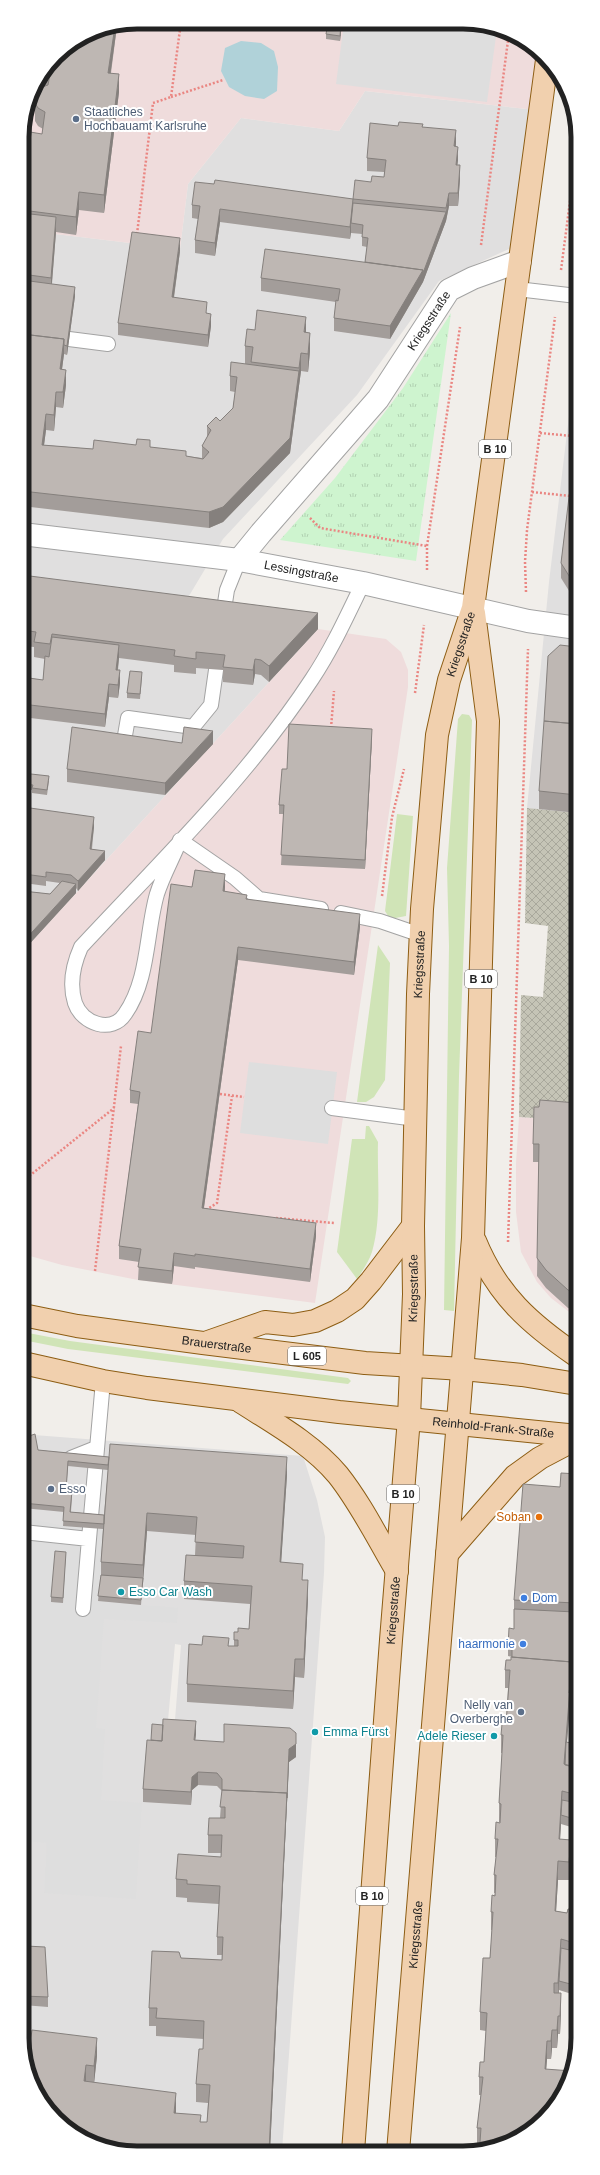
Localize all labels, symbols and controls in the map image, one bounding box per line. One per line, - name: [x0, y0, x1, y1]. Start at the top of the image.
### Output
- place label: Staatliches Hochbauamt Karlsruhe: [84, 105, 207, 133]
- marker: Staatliches Hochbauamt Karlsruhe: [71, 114, 81, 124]
- street label: Kriegsstraße: [404, 288, 454, 353]
- road number: B 10: [479, 440, 511, 458]
- street label: Lessingstraße: [263, 558, 340, 585]
- street label: Kriegsstraße: [443, 609, 478, 679]
- street label: Kriegsstraße: [411, 930, 428, 999]
- road number: B 10: [465, 970, 497, 988]
- street label: Kriegsstraße: [406, 1254, 421, 1323]
- street label: Brauerstraße: [181, 1333, 253, 1356]
- road number: L 605: [288, 1347, 326, 1365]
- street label: Reinhold-Frank-Straße: [432, 1414, 555, 1441]
- place label: Esso: [59, 1482, 86, 1496]
- marker: Esso: [46, 1484, 56, 1494]
- road number: B 10: [387, 1485, 419, 1503]
- place label: Soban: [496, 1510, 531, 1524]
- marker: Soban: [534, 1512, 544, 1522]
- street label: Kriegsstraße: [384, 1576, 403, 1645]
- place label: Esso Car Wash: [129, 1585, 212, 1599]
- marker: Esso Car Wash: [116, 1587, 126, 1597]
- place label: Dom: [532, 1591, 557, 1605]
- marker: Dom: [519, 1593, 529, 1603]
- place label: haarmonie: [458, 1637, 515, 1651]
- marker: haarmonie: [518, 1639, 528, 1649]
- place label: Nelly van Overberghe: [450, 1698, 513, 1726]
- marker: Nelly van Overberghe: [516, 1707, 526, 1717]
- place label: Emma Fürst: [323, 1725, 389, 1739]
- marker: Emma Fürst: [310, 1727, 320, 1737]
- place label: Adele Rieser: [417, 1729, 486, 1743]
- marker: Adele Rieser: [489, 1731, 499, 1741]
- road number: B 10: [356, 1887, 388, 1905]
- street label: Kriegsstraße: [406, 1900, 426, 1969]

